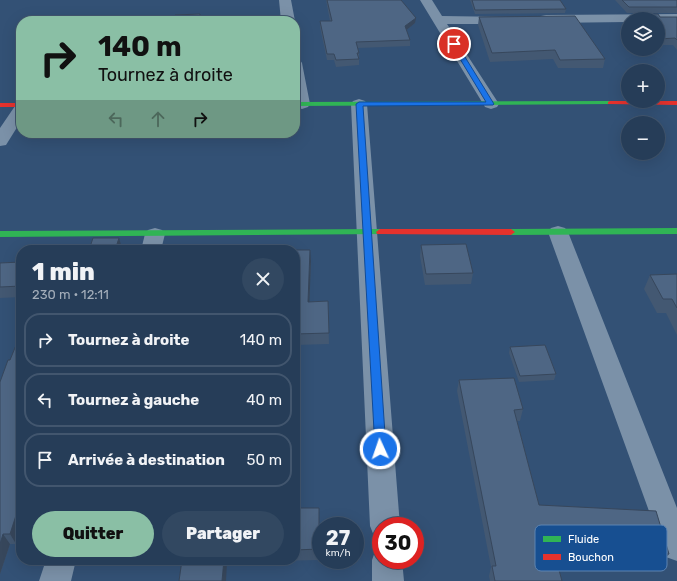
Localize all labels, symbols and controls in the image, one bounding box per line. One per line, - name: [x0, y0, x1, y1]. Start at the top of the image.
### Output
- map controls: [621, 12, 665, 160]
- button: layers: [621, 12, 665, 56]
- pin: [437, 27, 471, 61]
- text: 140 m: [98, 30, 182, 63]
- icon: right: [32, 32, 84, 84]
- icon: arrive: [443, 33, 465, 55]
- text: Tournez à droite: [98, 64, 233, 86]
- button: +: [621, 64, 665, 108]
- icon: left: [105, 108, 127, 130]
- icon: ahead: [147, 108, 169, 130]
- icon: right: [189, 108, 211, 130]
- button: −: [621, 116, 665, 160]
- text: 1 min: [32, 258, 95, 286]
- button: close: [242, 258, 284, 300]
- text: 230 m · 12:11: [32, 287, 109, 302]
- icon: right: [34, 329, 56, 351]
- text: Tournez à droite: [68, 331, 189, 349]
- text: 140 m: [240, 331, 282, 349]
- icon: left: [34, 389, 56, 411]
- text: Tournez à gauche: [68, 391, 199, 409]
- text: 40 m: [246, 391, 282, 409]
- position arrow: [359, 428, 401, 470]
- icon: arrive: [34, 449, 56, 471]
- text: Arrivée à destination: [68, 451, 225, 469]
- text: 50 m: [247, 451, 282, 469]
- button: Quitter: [32, 511, 154, 557]
- button: Partager: [162, 511, 284, 557]
- speed limit sign: 30: [372, 517, 424, 569]
- legend: [535, 525, 667, 571]
- text: 27: [326, 526, 350, 550]
- text: Fluide: [568, 533, 599, 546]
- text: km/h: [326, 547, 350, 559]
- text: Bouchon: [568, 551, 614, 564]

